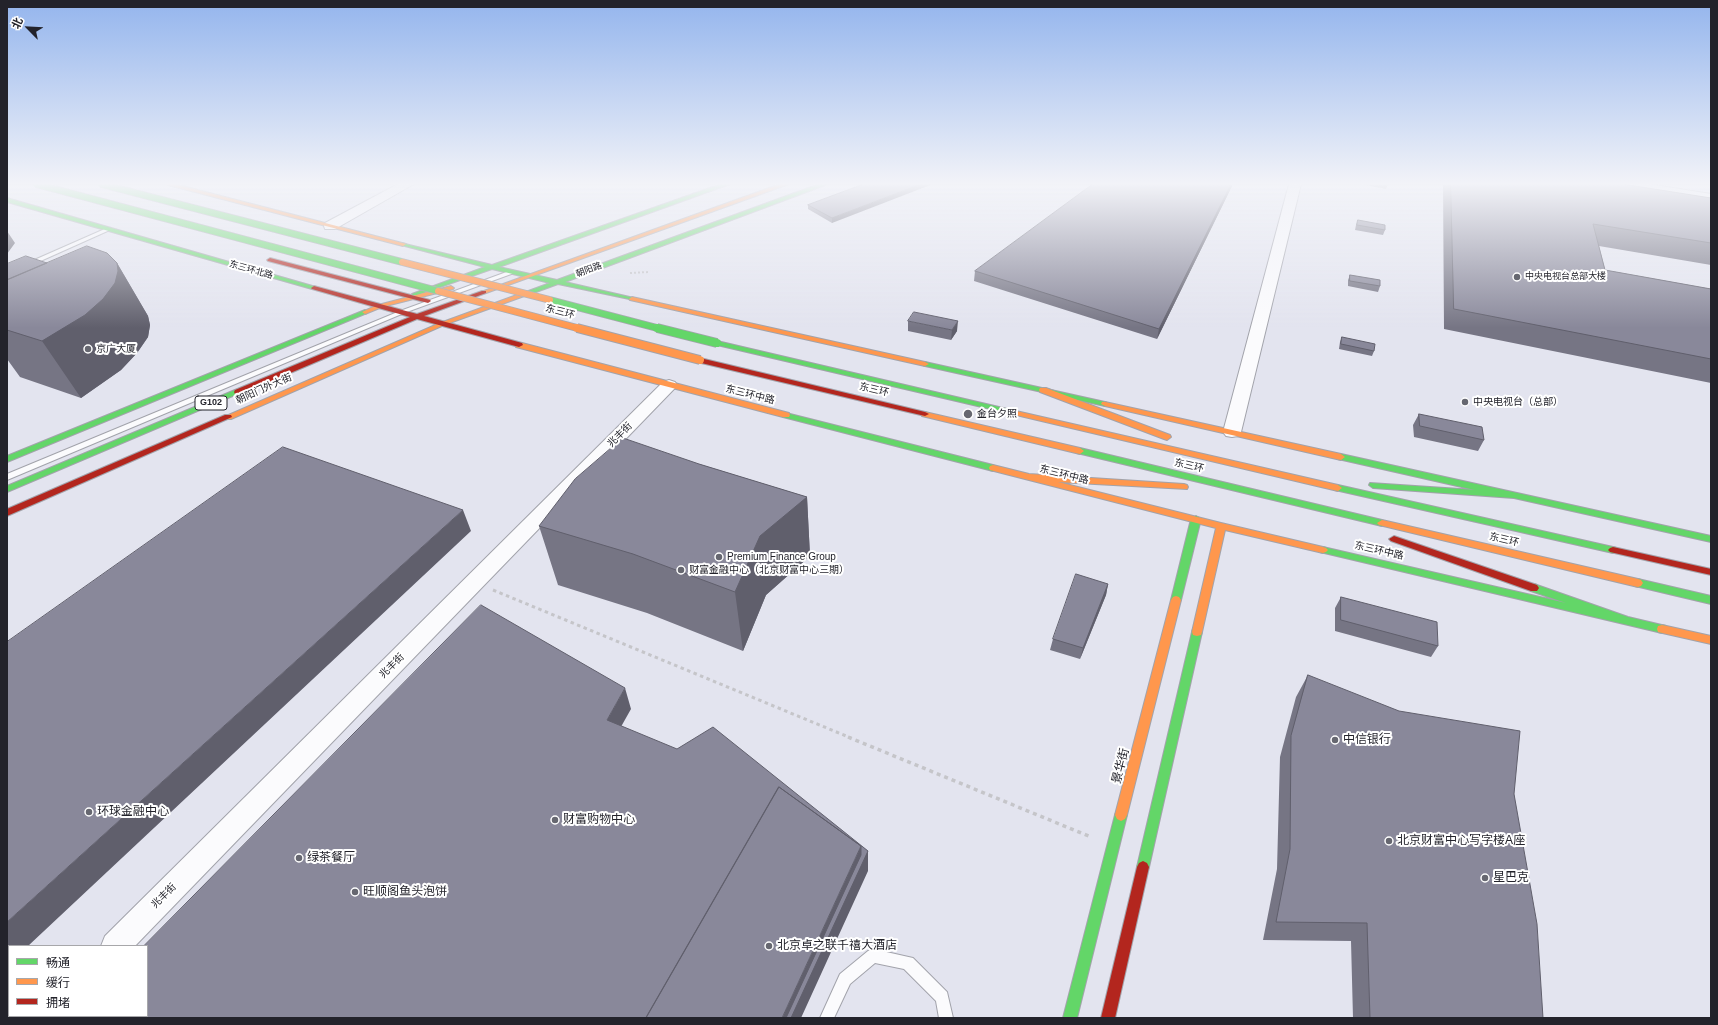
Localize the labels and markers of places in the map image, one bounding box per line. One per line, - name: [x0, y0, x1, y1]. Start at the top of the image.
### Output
- marker: 中央电视台总部大楼: [1512, 272, 1522, 282]
- place label: 中央电视台总部大楼: [1525, 272, 1606, 282]
- place label: 京广大厦: [96, 343, 136, 355]
- marker: 京广大厦: [83, 344, 93, 354]
- place label: 中央电视台（总部）: [1473, 396, 1563, 408]
- marker: 中央电视台（总部）: [1460, 397, 1470, 407]
- marker: 金台夕照: [962, 408, 974, 420]
- place label: 金台夕照: [977, 408, 1017, 420]
- place label: Premium Finance Group: [727, 551, 836, 563]
- marker: Premium Finance Group: [714, 552, 724, 562]
- place label: 财富金融中心（北京财富中心三期）: [689, 564, 849, 576]
- marker: 财富金融中心（北京财富中心三期）: [676, 565, 686, 575]
- place label: 中信银行: [1343, 733, 1391, 747]
- marker: 中信银行: [1330, 735, 1340, 745]
- place label: 环球金融中心: [97, 805, 169, 819]
- marker: 环球金融中心: [84, 807, 94, 817]
- place label: 财富购物中心: [563, 813, 635, 827]
- marker: 财富购物中心: [550, 815, 560, 825]
- place label: 北京财富中心写字楼A座: [1397, 834, 1525, 848]
- marker: 北京财富中心写字楼A座: [1384, 836, 1394, 846]
- place label: 绿茶餐厅: [307, 851, 355, 865]
- marker: 绿茶餐厅: [294, 853, 304, 863]
- place label: 星巴克: [1493, 871, 1529, 885]
- marker: 星巴克: [1480, 873, 1490, 883]
- place label: 旺顺阁鱼头泡饼: [363, 885, 447, 899]
- marker: 旺顺阁鱼头泡饼: [350, 887, 360, 897]
- place label: 北京卓之联千禧大酒店: [777, 939, 897, 953]
- marker: 北京卓之联千禧大酒店: [764, 941, 774, 951]

